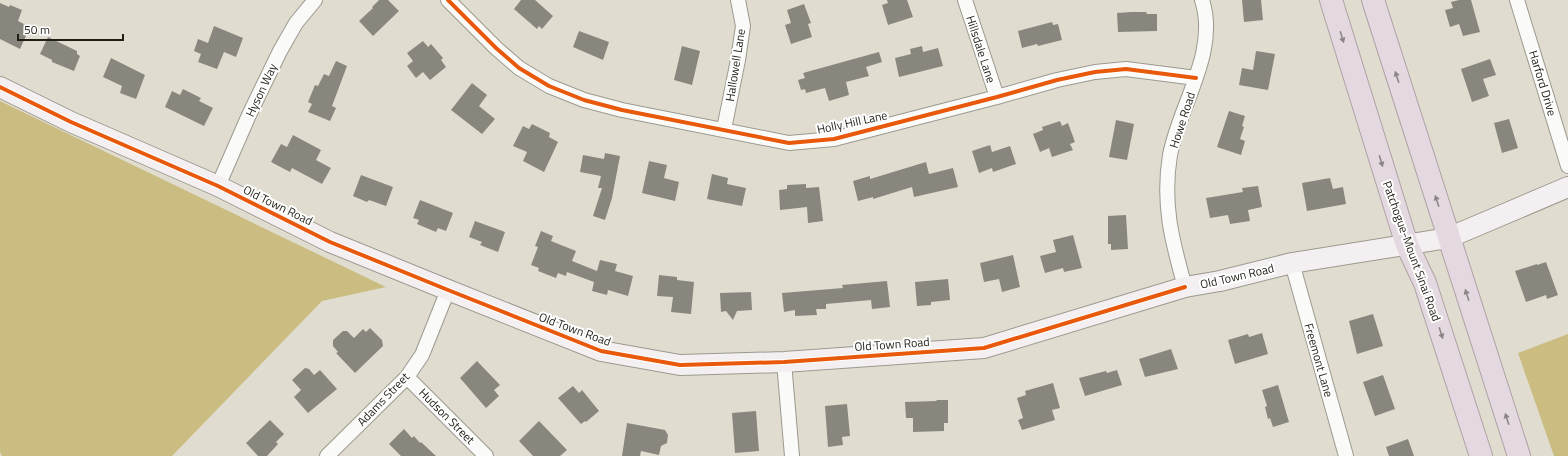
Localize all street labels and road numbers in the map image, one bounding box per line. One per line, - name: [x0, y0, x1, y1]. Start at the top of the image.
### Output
- street label: Hillsdale Lane: [961, 13, 1001, 85]
- street label: Hallowell Lane: [720, 27, 750, 103]
- street label: Harford Drive: [1524, 48, 1562, 118]
- street label: Hyson Way: [240, 60, 282, 120]
- street label: Howe Road: [1164, 89, 1200, 151]
- street label: Holly Hill Lane: [815, 105, 889, 139]
- street label: Patchogue-Mount Sinai Road: [1378, 178, 1446, 324]
- street label: Old Town Road: [240, 180, 316, 230]
- street label: Old Town Road: [1198, 258, 1276, 294]
- street label: Old Town Road: [536, 307, 614, 351]
- street label: Freemont Lane: [1299, 321, 1339, 399]
- street label: Old Town Road: [854, 332, 930, 356]
- street label: Adams Street: [352, 367, 414, 430]
- street label: Hudson Street: [415, 384, 480, 449]

